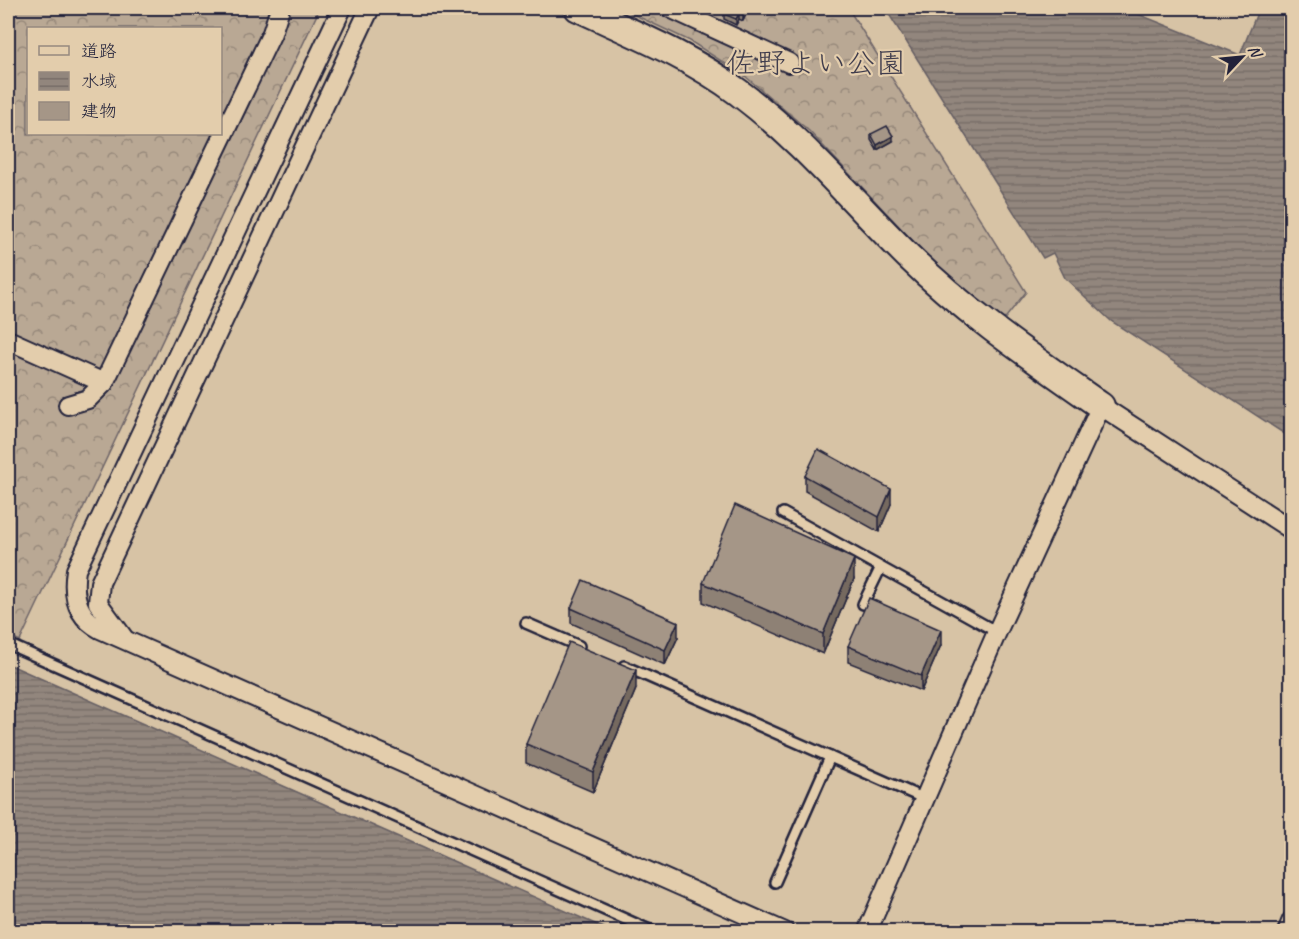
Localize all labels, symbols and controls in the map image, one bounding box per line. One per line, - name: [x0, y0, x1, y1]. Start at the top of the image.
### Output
- legend: [27, 27, 222, 135]
- north arrow: [1212, 27, 1272, 87]
- text: 道路: [81, 40, 117, 62]
- text: N: [1243, 42, 1267, 62]
- park label: 佐野よい公園: [726, 44, 906, 82]
- text: 水域: [81, 70, 117, 92]
- text: 建物: [81, 100, 117, 122]

